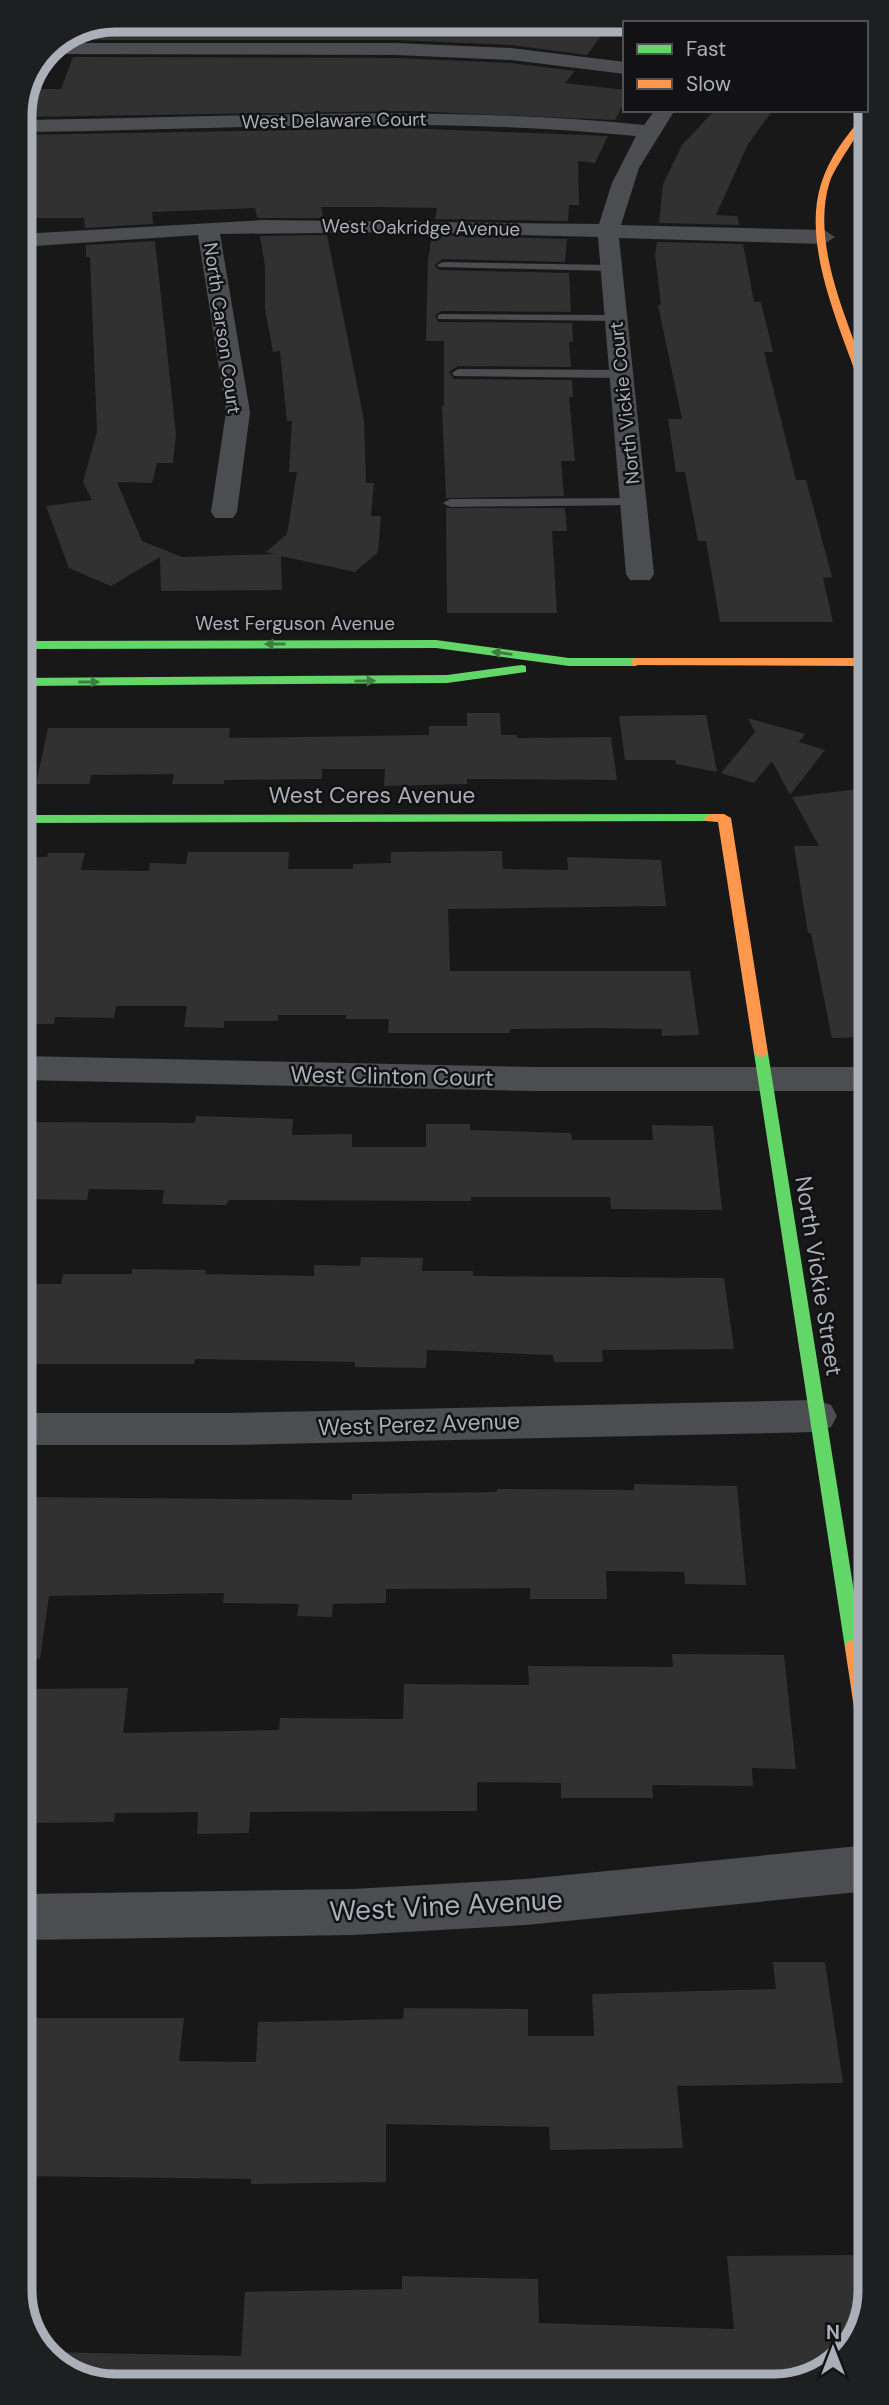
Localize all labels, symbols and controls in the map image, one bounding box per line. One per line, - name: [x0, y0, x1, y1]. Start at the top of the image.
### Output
- legend: [623, 21, 868, 112]
- text: Fast: [686, 35, 726, 63]
- text: Slow: [686, 70, 731, 98]
- street label: West Delaware Court: [241, 106, 427, 135]
- street label: West Oakridge Avenue: [321, 213, 520, 242]
- street label: North Carson Court: [198, 241, 247, 415]
- street label: North Vickie Court: [604, 320, 645, 485]
- street label: West Ferguson Avenue: [195, 611, 395, 636]
- one-way arrow: [264, 638, 286, 650]
- one-way arrow: [491, 647, 513, 658]
- one-way arrow: [354, 675, 376, 687]
- one-way arrow: [78, 676, 100, 688]
- street label: West Ceres Avenue: [269, 780, 475, 810]
- street label: West Clinton Court: [290, 1059, 494, 1093]
- street label: North Vickie Street: [788, 1174, 850, 1378]
- street label: West Perez Avenue: [318, 1405, 520, 1443]
- street label: West Vine Avenue: [328, 1881, 564, 1930]
- north arrow: [798, 2314, 868, 2384]
- text: N: [826, 2320, 840, 2345]

